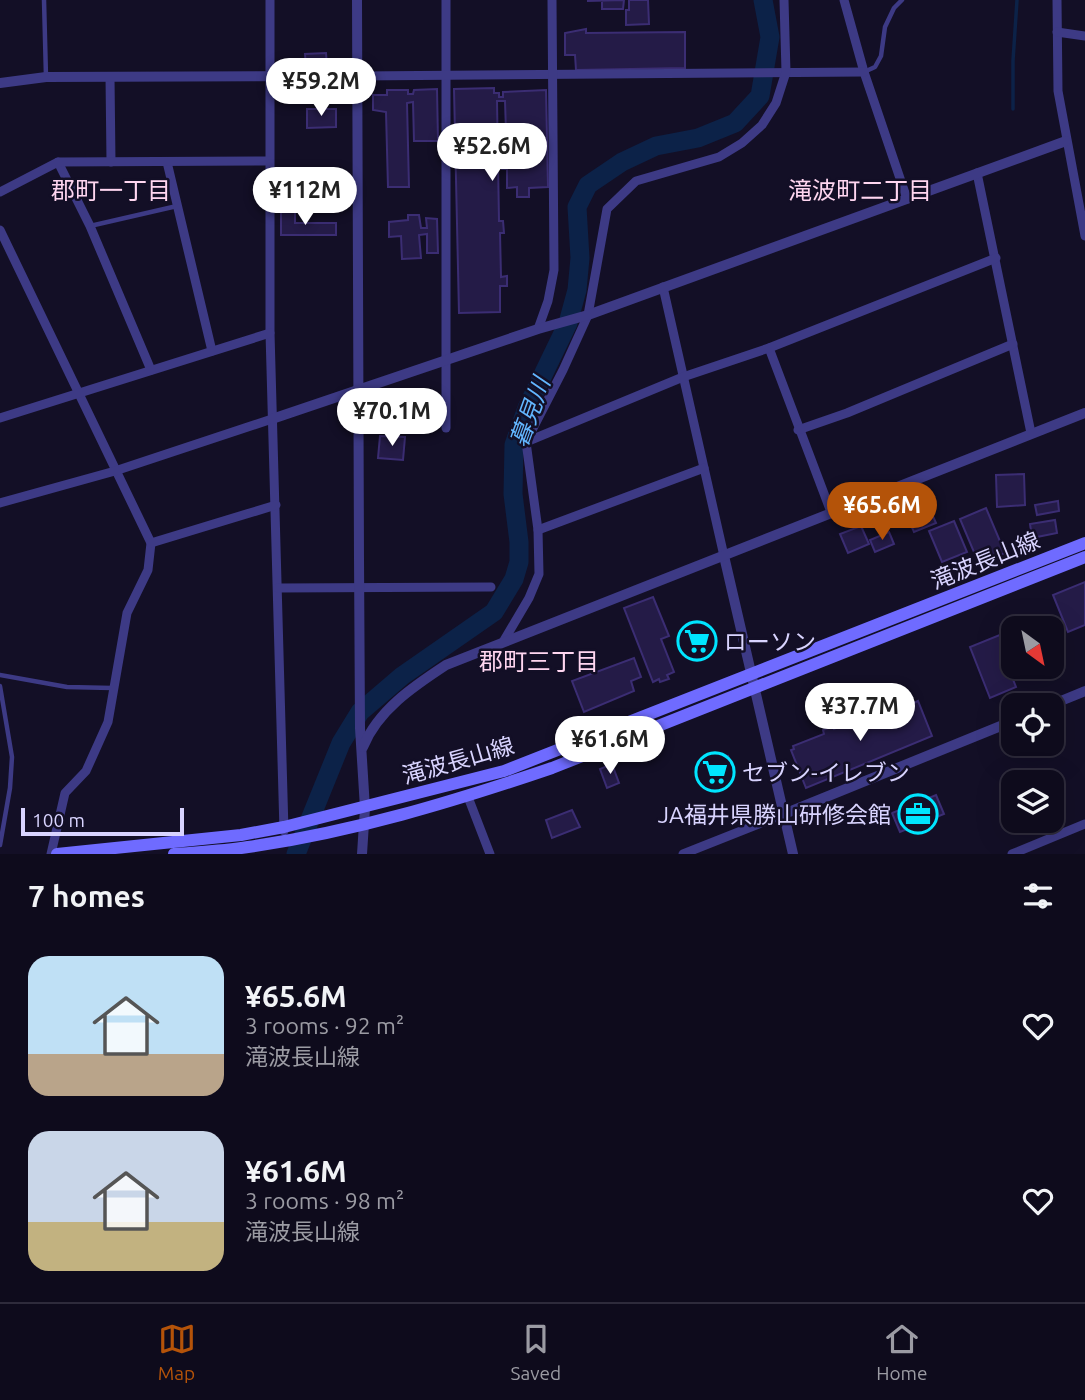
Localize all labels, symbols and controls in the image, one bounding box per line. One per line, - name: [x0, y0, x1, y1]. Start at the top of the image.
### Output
- pin: ¥59.2M: [264, 58, 378, 118]
- text: ¥59.2M: [282, 68, 360, 93]
- pin: ¥52.6M: [435, 124, 549, 183]
- text: ¥52.6M: [453, 133, 531, 158]
- pin: ¥112M: [256, 168, 354, 227]
- district label: 郡町一丁目: [51, 177, 171, 204]
- text: ¥112M: [269, 177, 341, 202]
- district label: 滝波町二丁目: [788, 177, 932, 204]
- water label: 暮見川: [505, 371, 556, 450]
- pin: ¥70.1M: [335, 388, 449, 448]
- text: ¥70.1M: [353, 398, 431, 423]
- pin: ¥65.6M: [825, 482, 939, 542]
- text: ¥65.6M: [843, 492, 921, 517]
- street label: 滝波長山線: [927, 527, 1043, 593]
- north arrow: [1001, 616, 1064, 679]
- map controls: [1001, 616, 1064, 833]
- supermarket icon: ローソン: [676, 620, 718, 662]
- place label: ローソン: [724, 629, 816, 654]
- district label: 郡町三丁目: [479, 648, 599, 675]
- pin: ¥37.7M: [803, 684, 917, 743]
- text: ¥37.7M: [821, 693, 899, 718]
- button: locate: [1001, 693, 1064, 756]
- pin: ¥61.6M: [553, 716, 667, 776]
- text: ¥61.6M: [571, 726, 649, 751]
- street label: 滝波長山線: [399, 732, 517, 788]
- supermarket icon: セブン-イレブン: [694, 751, 736, 793]
- place label: セブン-イレブン: [742, 760, 910, 785]
- button: layers: [1001, 770, 1064, 833]
- office icon: JA福井県勝山研修会館: [897, 793, 939, 835]
- place label: JA福井県勝山研修会館: [658, 802, 891, 827]
- scale bar: [21, 805, 184, 837]
- text: 100 m: [32, 809, 85, 831]
- icon: filters: [1019, 877, 1057, 915]
- text: 7 homes: [28, 879, 145, 913]
- text: ¥65.6M: [245, 979, 347, 1013]
- icon: home: [84, 984, 168, 1068]
- icon: heart: [1019, 1007, 1057, 1045]
- text: 3 rooms · 92 m²: [245, 1013, 404, 1038]
- text: 滝波長山線: [245, 1044, 360, 1069]
- text: ¥61.6M: [245, 1154, 347, 1188]
- icon: home: [84, 1159, 168, 1243]
- icon: heart: [1019, 1182, 1057, 1220]
- text: 3 rooms · 98 m²: [245, 1188, 404, 1213]
- text: 滝波長山線: [245, 1219, 360, 1244]
- tab: Map: [158, 1320, 196, 1384]
- tab: Saved: [511, 1320, 561, 1384]
- tab: Home: [876, 1320, 927, 1384]

